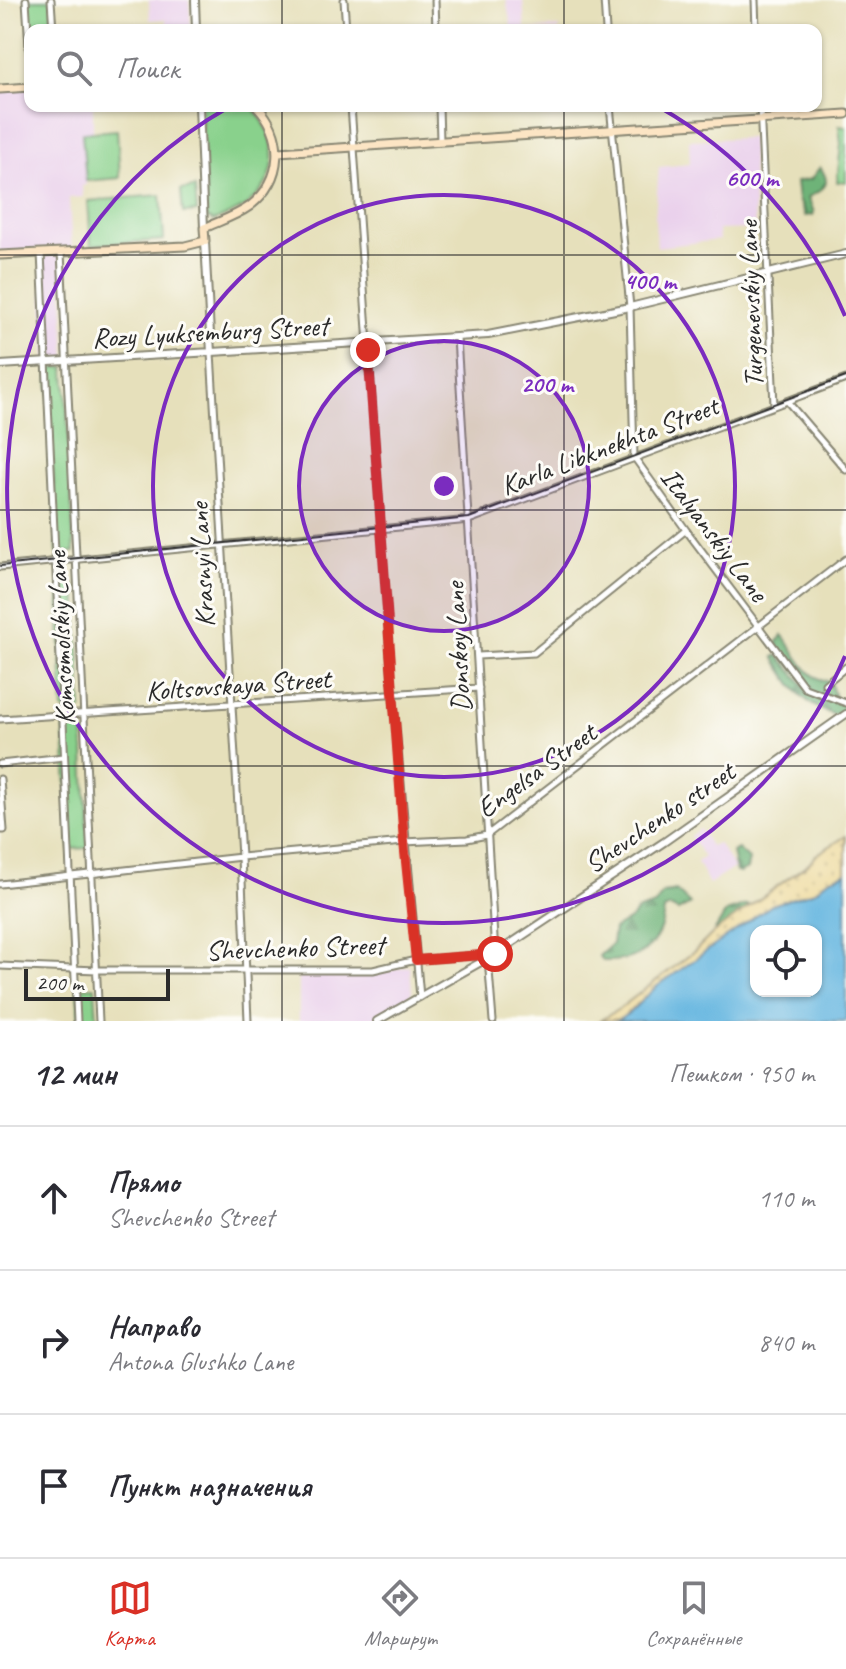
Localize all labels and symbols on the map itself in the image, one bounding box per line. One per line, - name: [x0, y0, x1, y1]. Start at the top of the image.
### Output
- text: 600 m: [726, 163, 781, 193]
- street label: Turgenevskiy Lane: [730, 218, 771, 388]
- text: 400 m: [624, 266, 678, 296]
- street label: Rozy Lyuksemburg Street: [91, 308, 333, 355]
- route end: [350, 332, 386, 368]
- text: 200 m: [521, 369, 575, 399]
- street label: Karla Libknekhta Street: [496, 387, 725, 503]
- street label: Italyanskiy Lane: [653, 461, 777, 610]
- centre of rings: [430, 472, 458, 500]
- street label: Krasnyi Lane: [181, 500, 222, 628]
- street label: Komsomolskiy Lane: [38, 548, 83, 726]
- street label: Donskoy Lane: [437, 579, 478, 713]
- street label: Koltsovskaya Street: [144, 660, 334, 708]
- street label: Engelsa Street: [470, 714, 605, 825]
- street label: Shevchenko street: [577, 753, 743, 881]
- street label: Shevchenko Street: [205, 927, 389, 968]
- route start: [477, 936, 513, 972]
- scale bar: [24, 965, 170, 1001]

